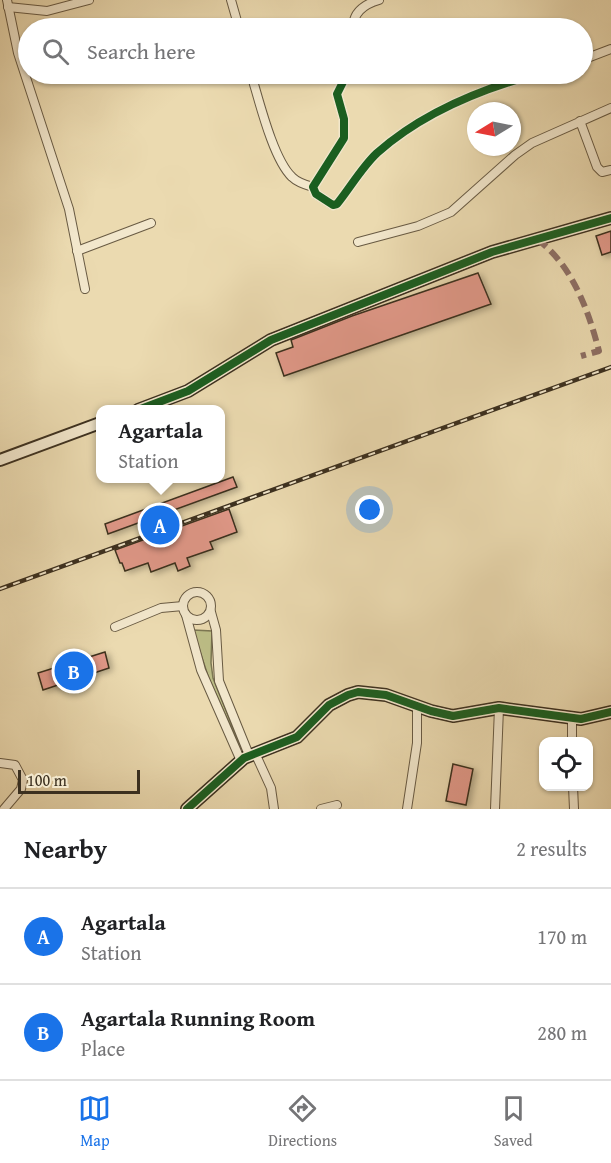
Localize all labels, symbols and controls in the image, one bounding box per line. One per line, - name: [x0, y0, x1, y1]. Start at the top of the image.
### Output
- search box: [18, 18, 593, 84]
- icon: search: [39, 35, 72, 68]
- text: Search here: [87, 35, 196, 67]
- north arrow: [467, 102, 521, 156]
- popup: [96, 405, 225, 483]
- text: Agartala: [118, 414, 203, 446]
- text: Station: [118, 446, 179, 475]
- your location: [355, 495, 384, 524]
- pin: A: [140, 502, 180, 548]
- pin: B: [54, 648, 94, 694]
- map controls: [539, 737, 593, 791]
- button: locate: [539, 737, 593, 791]
- scale bar: [18, 767, 140, 794]
- text: 100 m: [27, 768, 67, 792]
- text: Nearby: [24, 829, 107, 868]
- text: 2 results: [516, 834, 587, 863]
- text: Agartala: [81, 906, 166, 938]
- text: A: [37, 922, 50, 951]
- text: 170 m: [537, 922, 587, 951]
- text: Station: [81, 938, 141, 967]
- text: Agartala Running Room: [81, 1002, 315, 1034]
- text: B: [37, 1018, 50, 1047]
- text: 280 m: [537, 1018, 587, 1047]
- text: Place: [81, 1034, 125, 1063]
- tab: Map: [78, 1092, 111, 1152]
- tab: Directions: [268, 1092, 337, 1152]
- tab: Saved: [494, 1092, 533, 1152]

